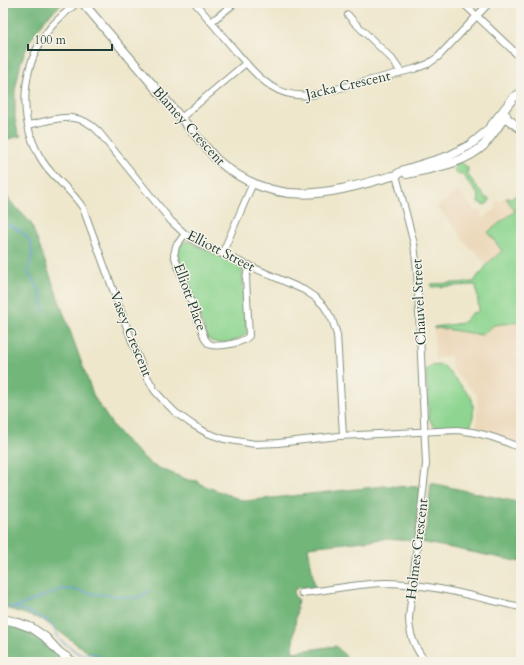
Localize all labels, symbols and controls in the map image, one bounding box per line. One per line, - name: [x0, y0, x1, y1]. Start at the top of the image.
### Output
- scale bar: [28, 26, 112, 52]
- text: 100 m: [34, 32, 67, 48]
- street label: Jacka Crescent: [302, 66, 393, 104]
- street label: Blamey Crescent: [148, 82, 230, 170]
- street label: Elliott Street: [184, 226, 259, 276]
- street label: Chauvel Street: [407, 258, 431, 346]
- street label: Elliott Place: [169, 261, 211, 333]
- street label: Vasey Crescent: [105, 288, 157, 380]
- street label: Holmes Crescent: [401, 497, 433, 601]

